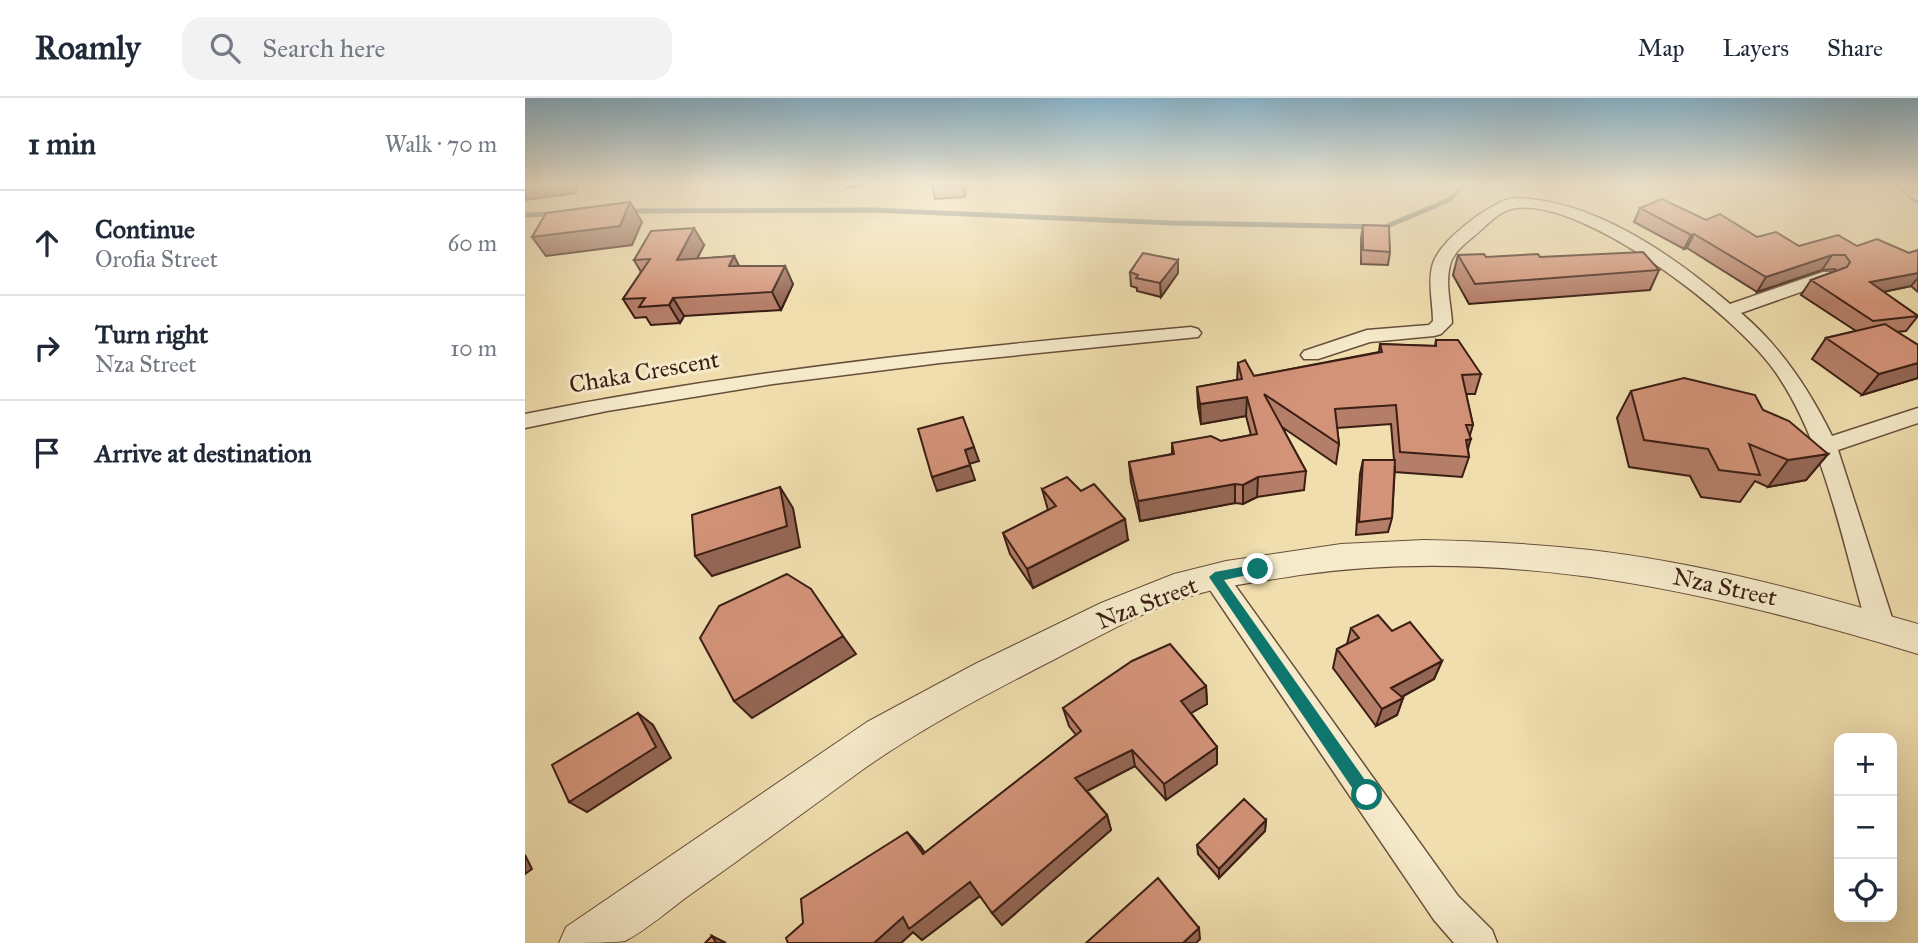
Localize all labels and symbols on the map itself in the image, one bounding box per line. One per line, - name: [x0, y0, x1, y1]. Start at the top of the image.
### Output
- street label: Chaka Crescent: [567, 344, 722, 400]
- route end: [1242, 553, 1273, 584]
- street label: Nza Street: [1670, 561, 1780, 613]
- street label: Nza Street: [1092, 570, 1202, 636]
- route start: [1351, 779, 1382, 810]

